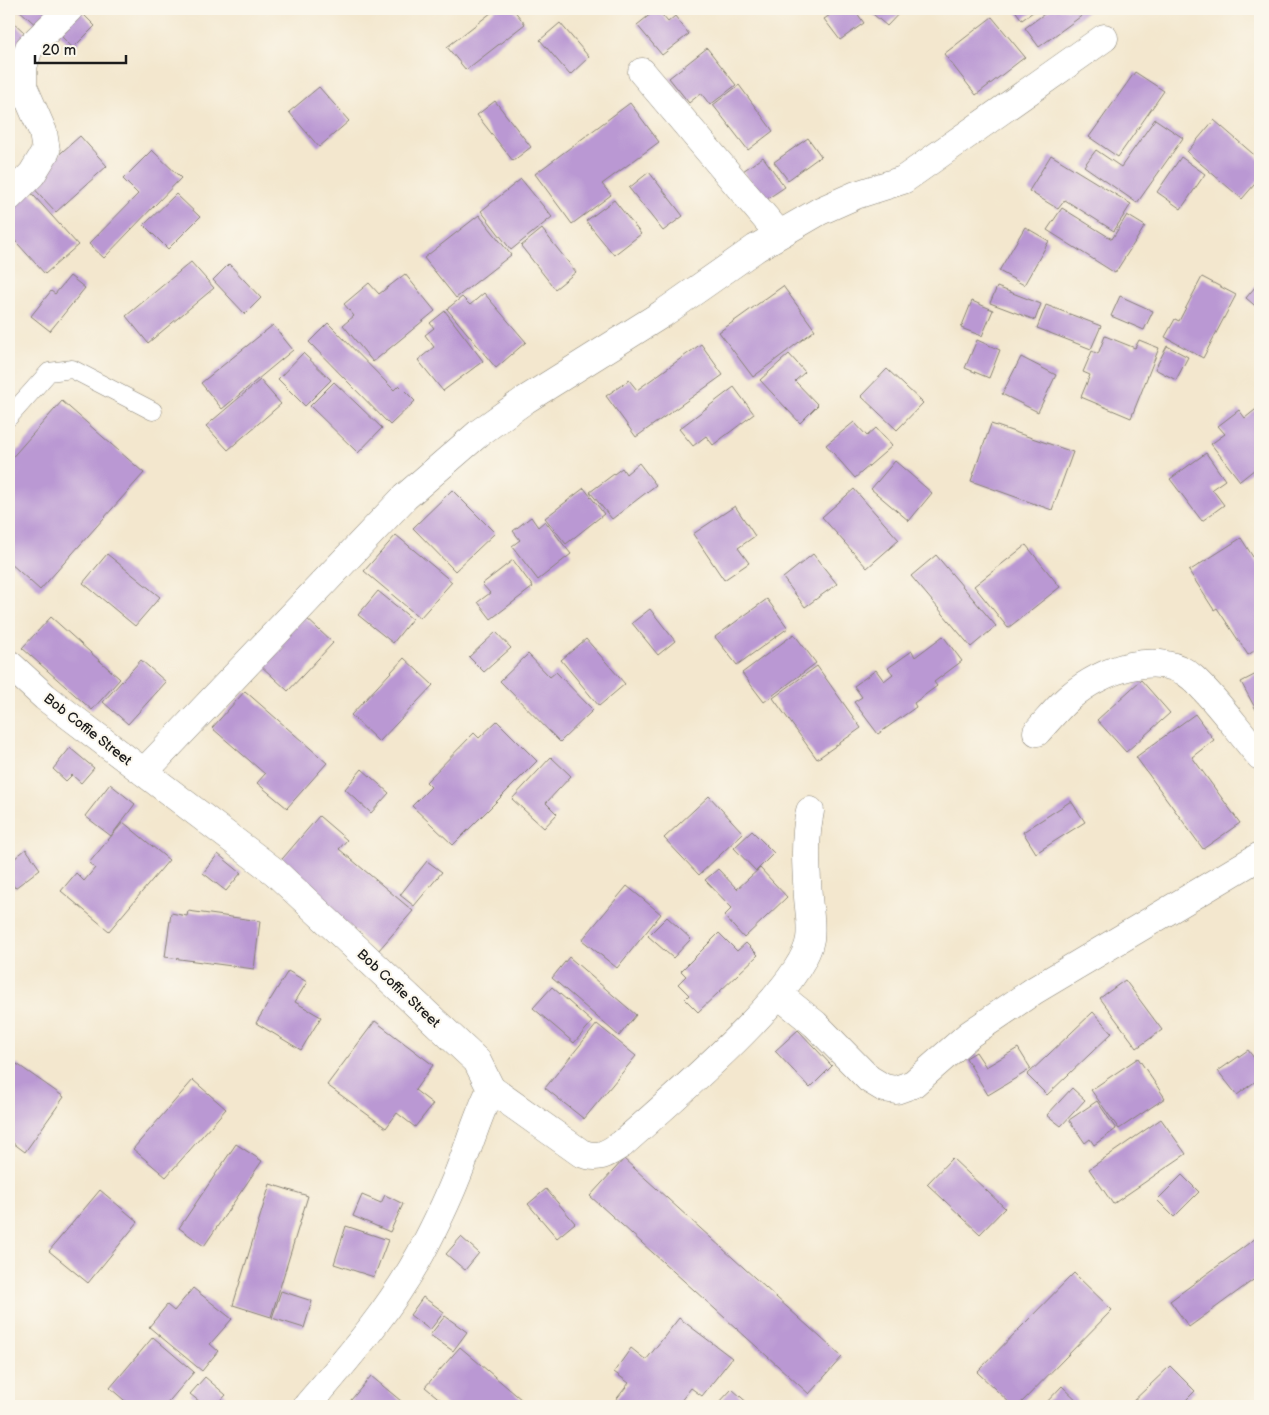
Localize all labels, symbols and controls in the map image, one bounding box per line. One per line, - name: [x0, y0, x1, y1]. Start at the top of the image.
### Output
- scale bar: [35, 32, 126, 64]
- text: 20 m: [42, 41, 76, 60]
- street label: Bob Coffie Street: [40, 690, 136, 770]
- street label: Bob Coffie Street: [354, 946, 444, 1032]

